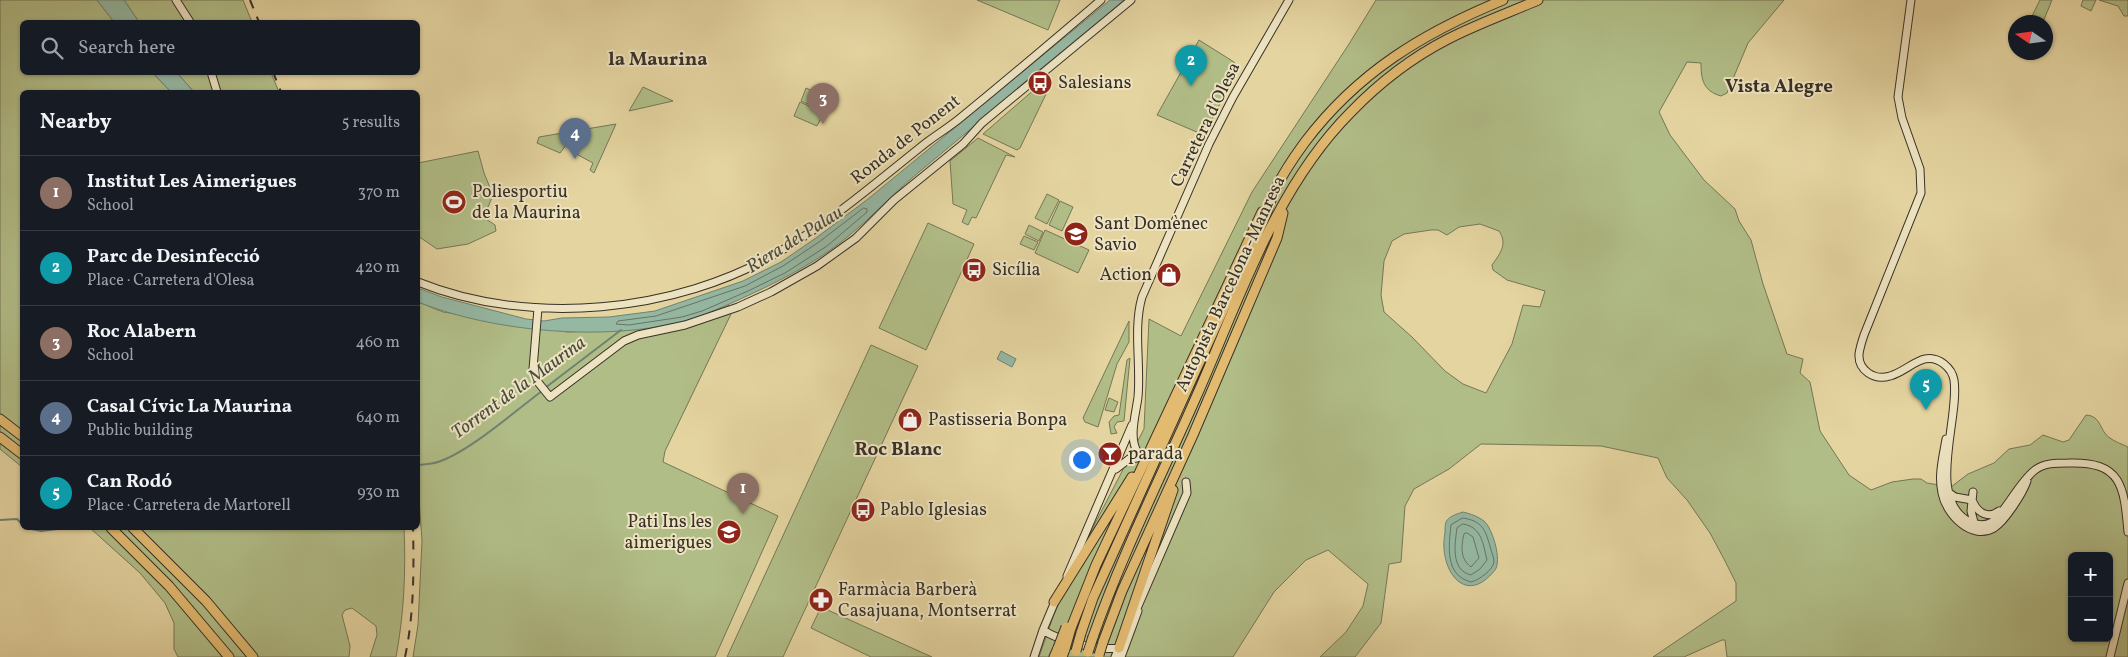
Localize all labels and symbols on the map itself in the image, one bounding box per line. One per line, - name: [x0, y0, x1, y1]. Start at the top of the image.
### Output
- north arrow: [2008, 15, 2053, 60]
- pin: 2: [1175, 45, 1207, 86]
- district label: la Maurina: [608, 47, 708, 73]
- street label: Carretera d'Olesa: [1165, 58, 1247, 192]
- bus stop icon: Salesians: [1027, 70, 1053, 96]
- place label: Salesians: [1058, 71, 1131, 96]
- district label: Vista Alegre: [1725, 74, 1833, 100]
- pin: 3: [807, 83, 839, 124]
- street label: Ronda de Ponent: [846, 89, 966, 191]
- pin: 4: [559, 118, 591, 159]
- street label: Autopista Barcelona-Manresa: [1170, 172, 1292, 396]
- place label: Poliesportiu de la Maurina: [472, 180, 581, 226]
- sports icon: Poliesportiu de la Maurina: [441, 189, 467, 215]
- water label: Riera del Palau: [741, 200, 849, 280]
- place label: Sant Domènec Savio: [1094, 212, 1208, 258]
- school or university icon: Sant Domènec Savio: [1063, 221, 1089, 247]
- bus stop icon: Sicília: [961, 257, 987, 283]
- place label: Sicília: [992, 258, 1041, 283]
- shop icon: Action: [1156, 262, 1182, 288]
- place label: Action: [1100, 263, 1152, 288]
- water label: Torrent de la Maurina: [446, 330, 592, 446]
- pin: 5: [1910, 369, 1942, 410]
- shop icon: Pastisseria Bonpa: [897, 407, 923, 433]
- place label: Pastisseria Bonpa: [928, 408, 1067, 433]
- district label: Roc Blanc: [854, 437, 942, 463]
- bar icon: parada: [1097, 441, 1123, 467]
- place label: parada: [1128, 442, 1183, 467]
- your location: [1069, 447, 1095, 473]
- pin: 1: [727, 473, 759, 514]
- bus stop icon: Pablo Iglesias: [850, 497, 876, 523]
- place label: Pablo Iglesias: [880, 498, 987, 523]
- place label: Pati Ins les aimerigues: [625, 510, 712, 556]
- school or university icon: Pati Ins les aimerigues: [716, 519, 742, 545]
- place label: Farmàcia Barberà Casajuana, Montserrat: [838, 578, 1017, 624]
- pharmacy icon: Farmàcia Barberà Casajuana, Montserrat: [808, 587, 834, 613]

